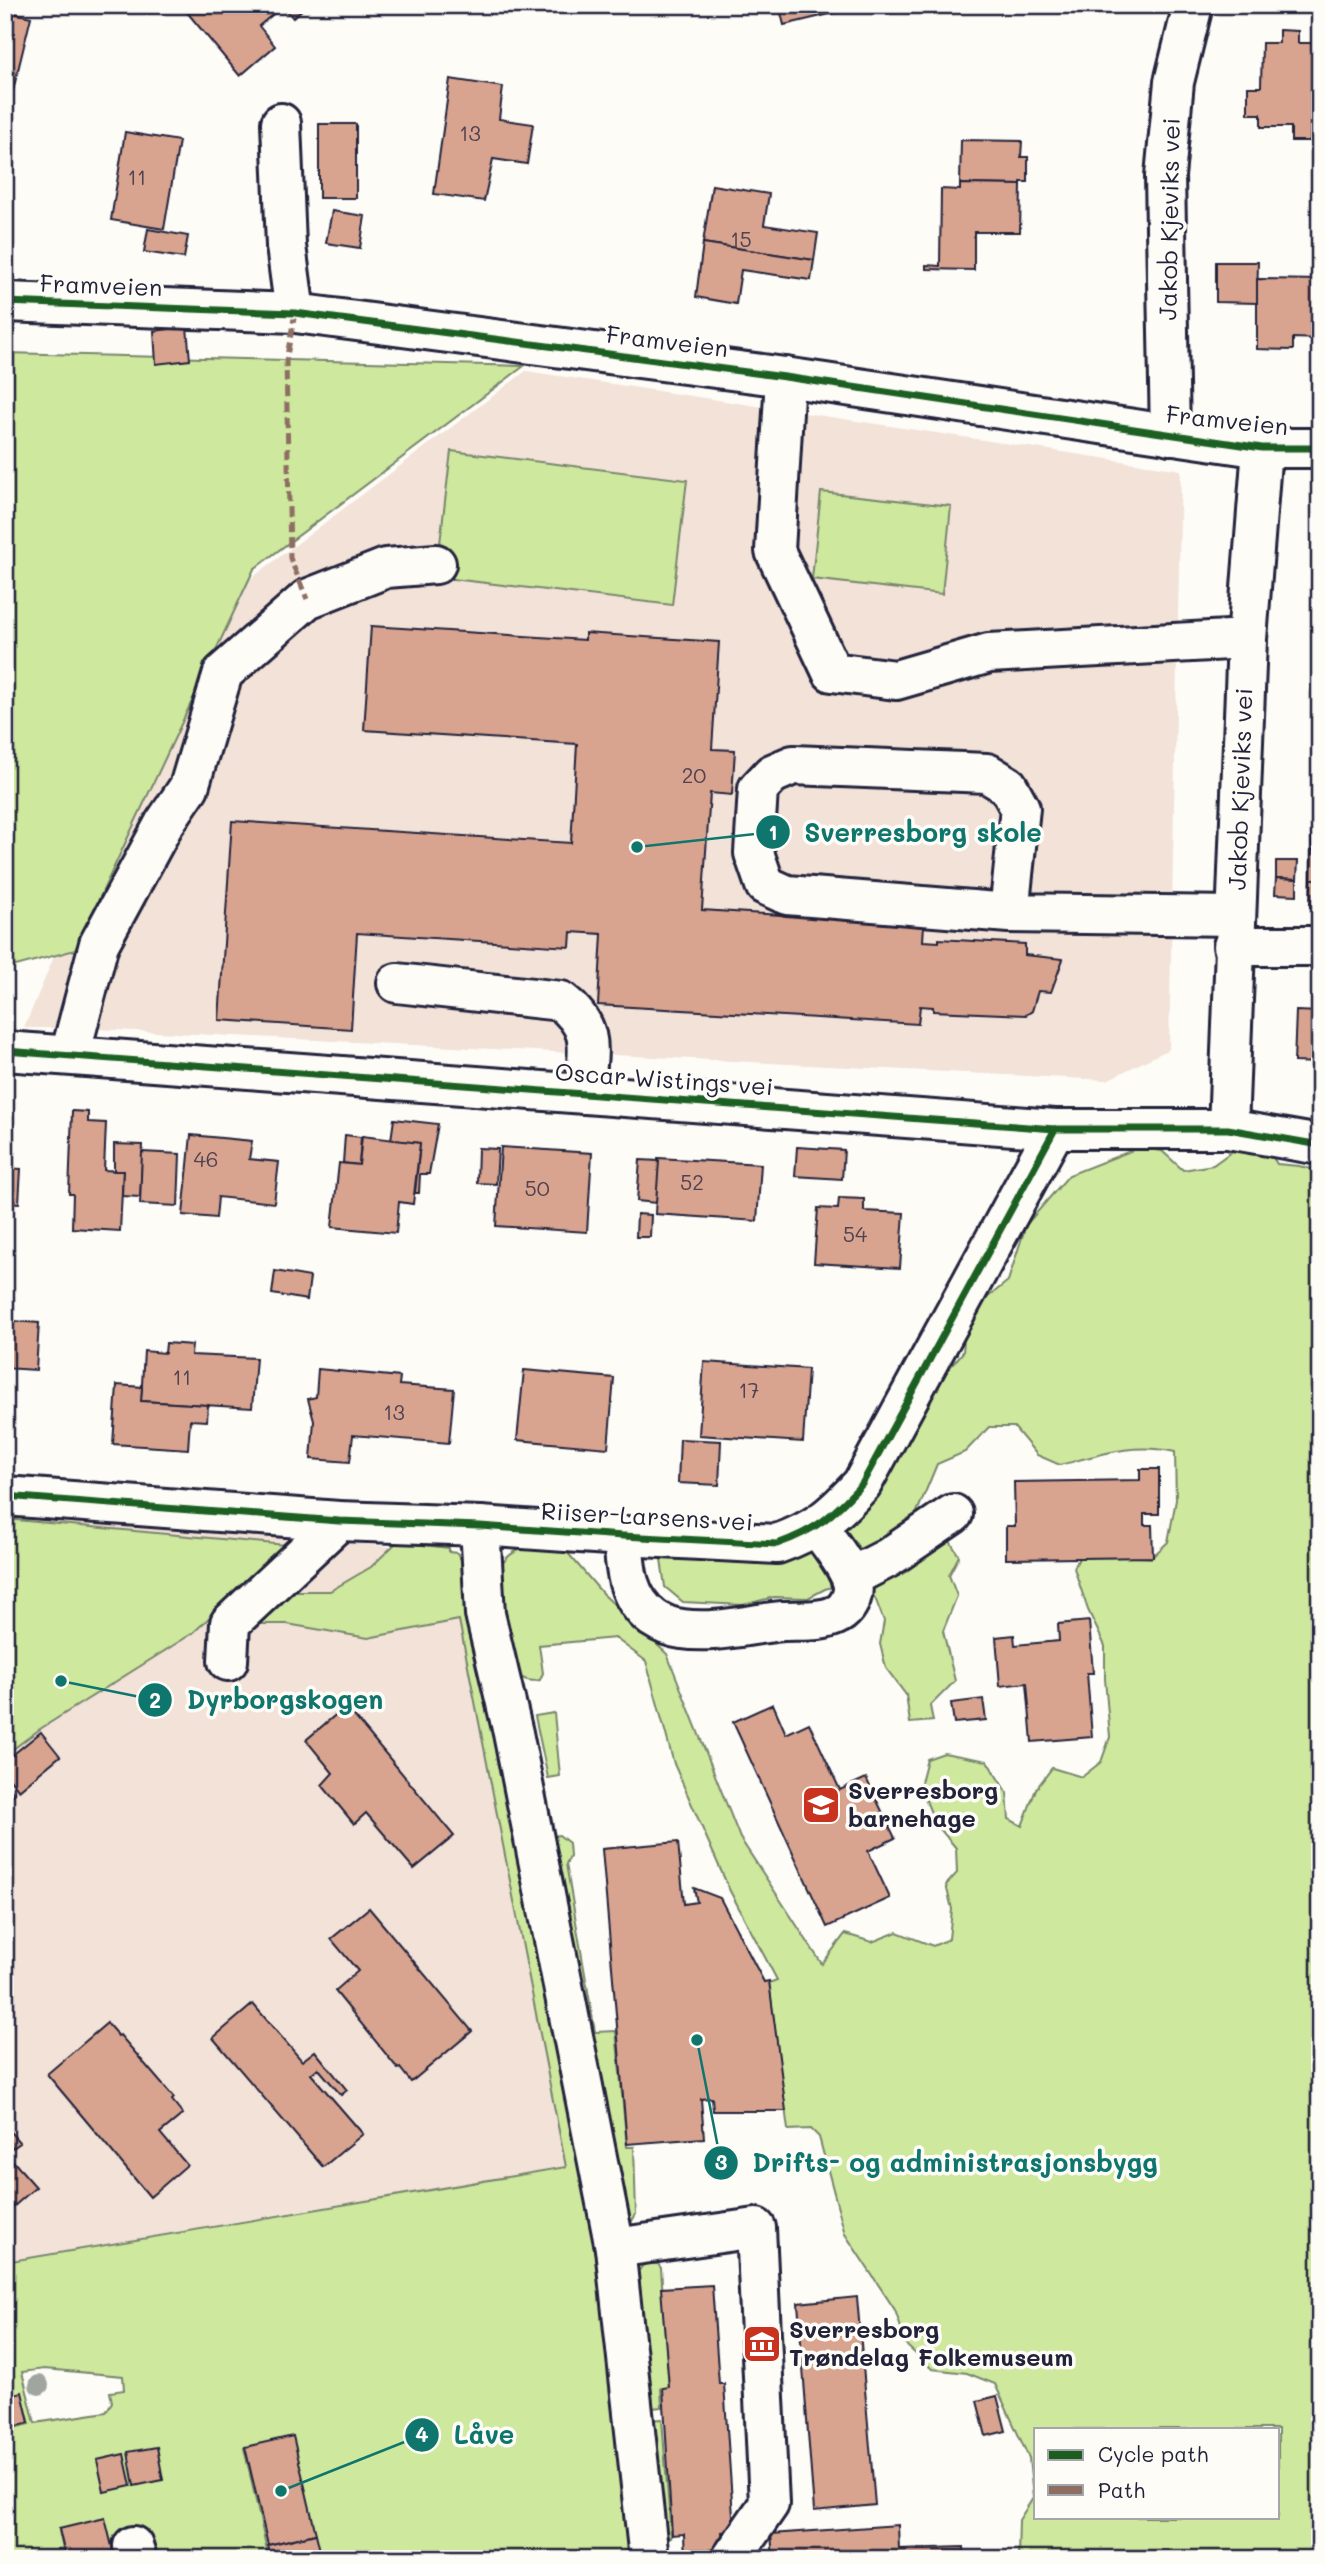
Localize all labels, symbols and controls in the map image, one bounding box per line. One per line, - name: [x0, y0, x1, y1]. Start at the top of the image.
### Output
- street label: Jakob Kjeviks vei: [1151, 117, 1186, 321]
- house number: 13: [459, 119, 481, 146]
- house number: 11: [128, 163, 146, 190]
- house number: 15: [730, 225, 752, 252]
- street label: Framveien: [39, 267, 163, 302]
- street label: Framveien: [604, 318, 730, 363]
- street label: Framveien: [1165, 398, 1290, 441]
- street label: Jakob Kjeviks vei: [1220, 687, 1259, 891]
- house number: 20: [682, 761, 706, 788]
- callout: Sverresborg skole: [755, 809, 1056, 856]
- text: Sverresborg skole: [804, 815, 1042, 849]
- text: 1: [768, 818, 778, 845]
- street label: Oscar Wistings vei: [554, 1055, 774, 1102]
- house number: 46: [193, 1145, 219, 1172]
- house number: 52: [680, 1168, 704, 1195]
- house number: 50: [524, 1174, 550, 1201]
- house number: 54: [843, 1220, 868, 1247]
- house number: 11: [173, 1363, 191, 1390]
- house number: 17: [738, 1376, 760, 1403]
- house number: 13: [383, 1398, 405, 1425]
- street label: Riiser-Larsens vei: [540, 1494, 754, 1537]
- callout: Dyrborgskogen: [138, 1677, 397, 1724]
- text: Dyrborgskogen: [187, 1682, 383, 1716]
- text: 2: [149, 1686, 161, 1713]
- place label: Sverresborg barnehage: [848, 1774, 998, 1833]
- school or university icon: Sverresborg barnehage: [800, 1784, 842, 1826]
- callout: Drifts- og administrasjonsbygg: [703, 2140, 1172, 2187]
- text: Drifts- og administrasjonsbygg: [752, 2145, 1158, 2179]
- text: 3: [715, 2148, 727, 2175]
- place label: Sverresborg Trøndelag Folkemuseum: [789, 2313, 1073, 2372]
- museum icon: Sverresborg Trøndelag Folkemuseum: [741, 2323, 783, 2365]
- callout: Låve: [404, 2411, 528, 2458]
- text: Låve: [454, 2417, 514, 2451]
- text: 4: [415, 2420, 429, 2447]
- legend: [1034, 2428, 1280, 2518]
- text: Cycle path: [1098, 2440, 1208, 2467]
- text: Path: [1098, 2476, 1145, 2503]

